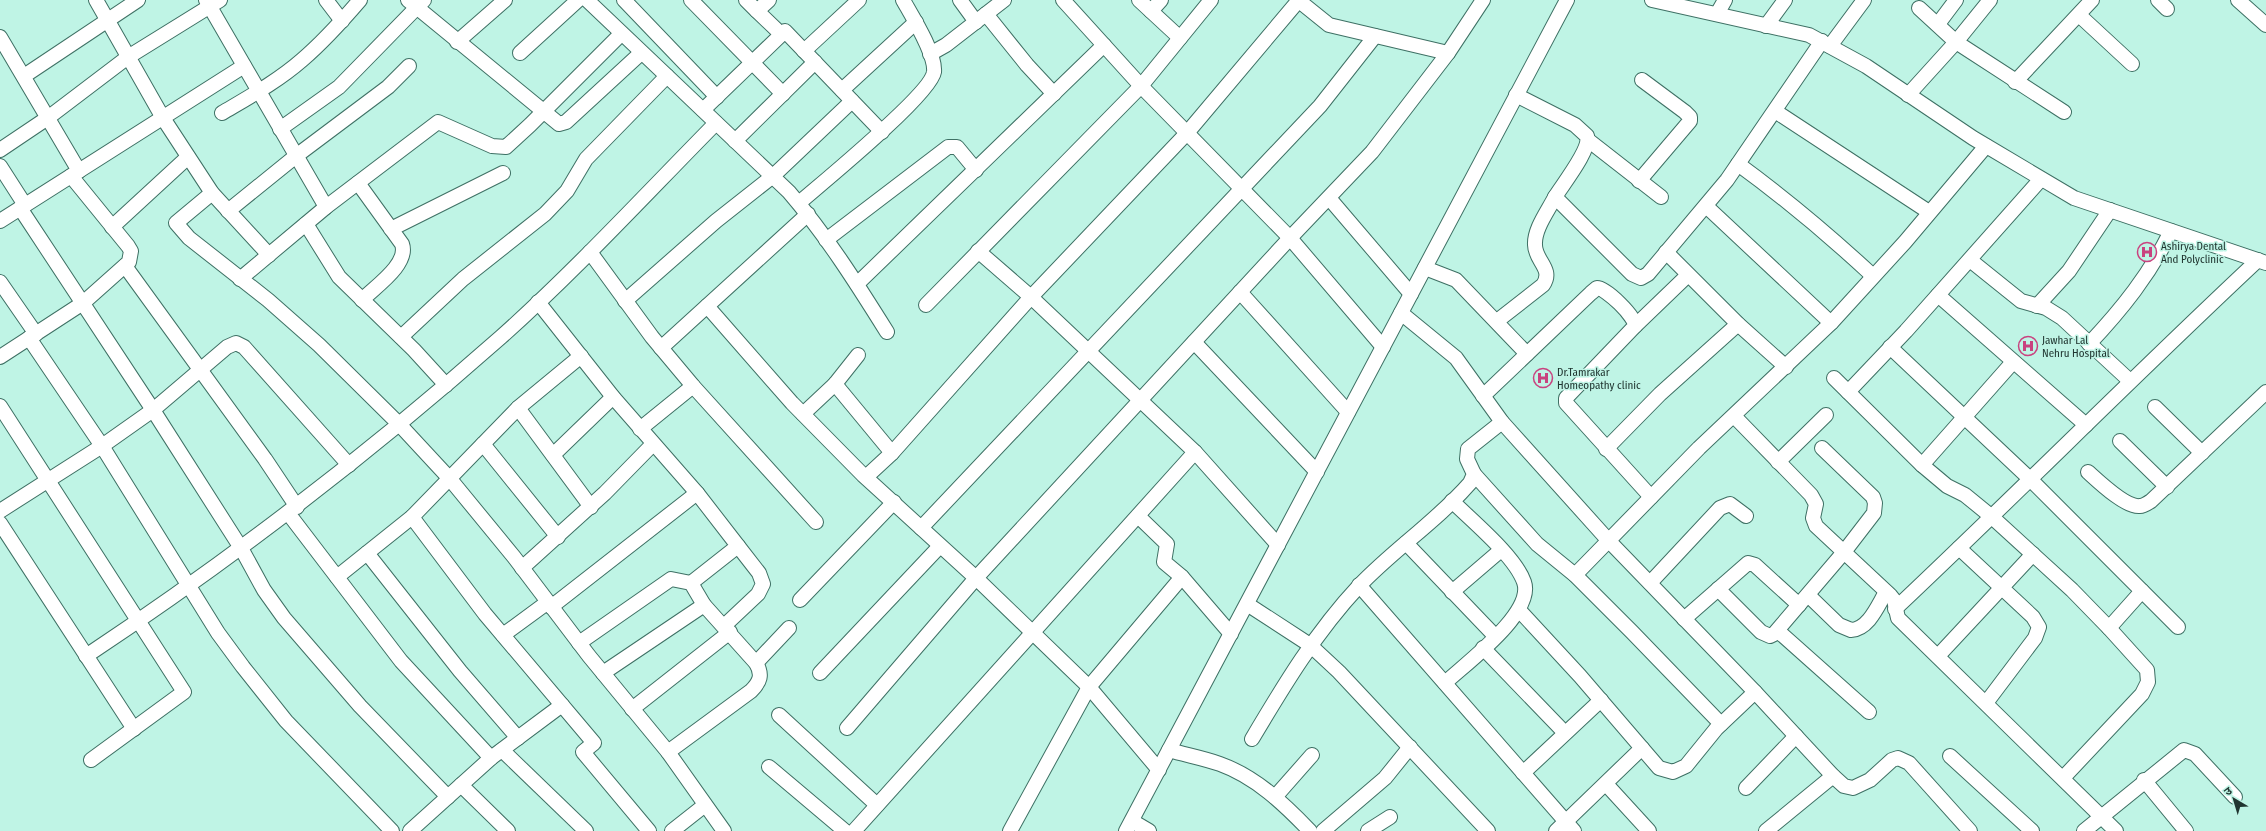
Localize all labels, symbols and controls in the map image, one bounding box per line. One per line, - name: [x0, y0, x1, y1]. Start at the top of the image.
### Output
- place label: Ashirya Dental And Polyclinic: [2161, 240, 2226, 266]
- hospital icon: Ashirya Dental And Polyclinic: [2136, 241, 2158, 263]
- place label: Jawhar Lal Nehru Hospital: [2042, 334, 2110, 360]
- hospital icon: Jawhar Lal Nehru Hospital: [2017, 335, 2039, 357]
- place label: Dr.Tamrakar Homeopathy clinic: [1557, 366, 1641, 392]
- hospital icon: Dr.Tamrakar Homeopathy clinic: [1532, 367, 1554, 389]
- north arrow: [2214, 779, 2254, 819]
- text: उ: [2222, 784, 2235, 799]

